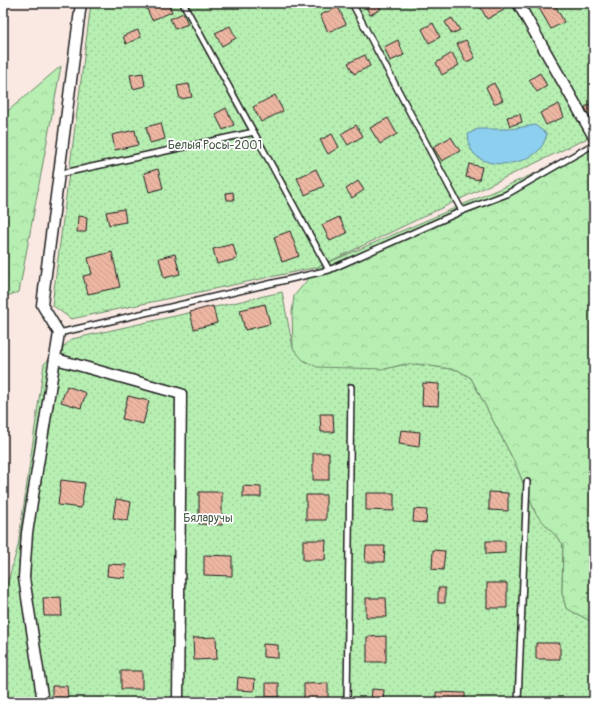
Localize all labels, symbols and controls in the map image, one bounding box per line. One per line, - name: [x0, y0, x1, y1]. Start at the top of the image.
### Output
- park label: Белыя Росы-2001: [168, 138, 262, 153]
- park label: Бяларучы: [183, 511, 233, 526]

